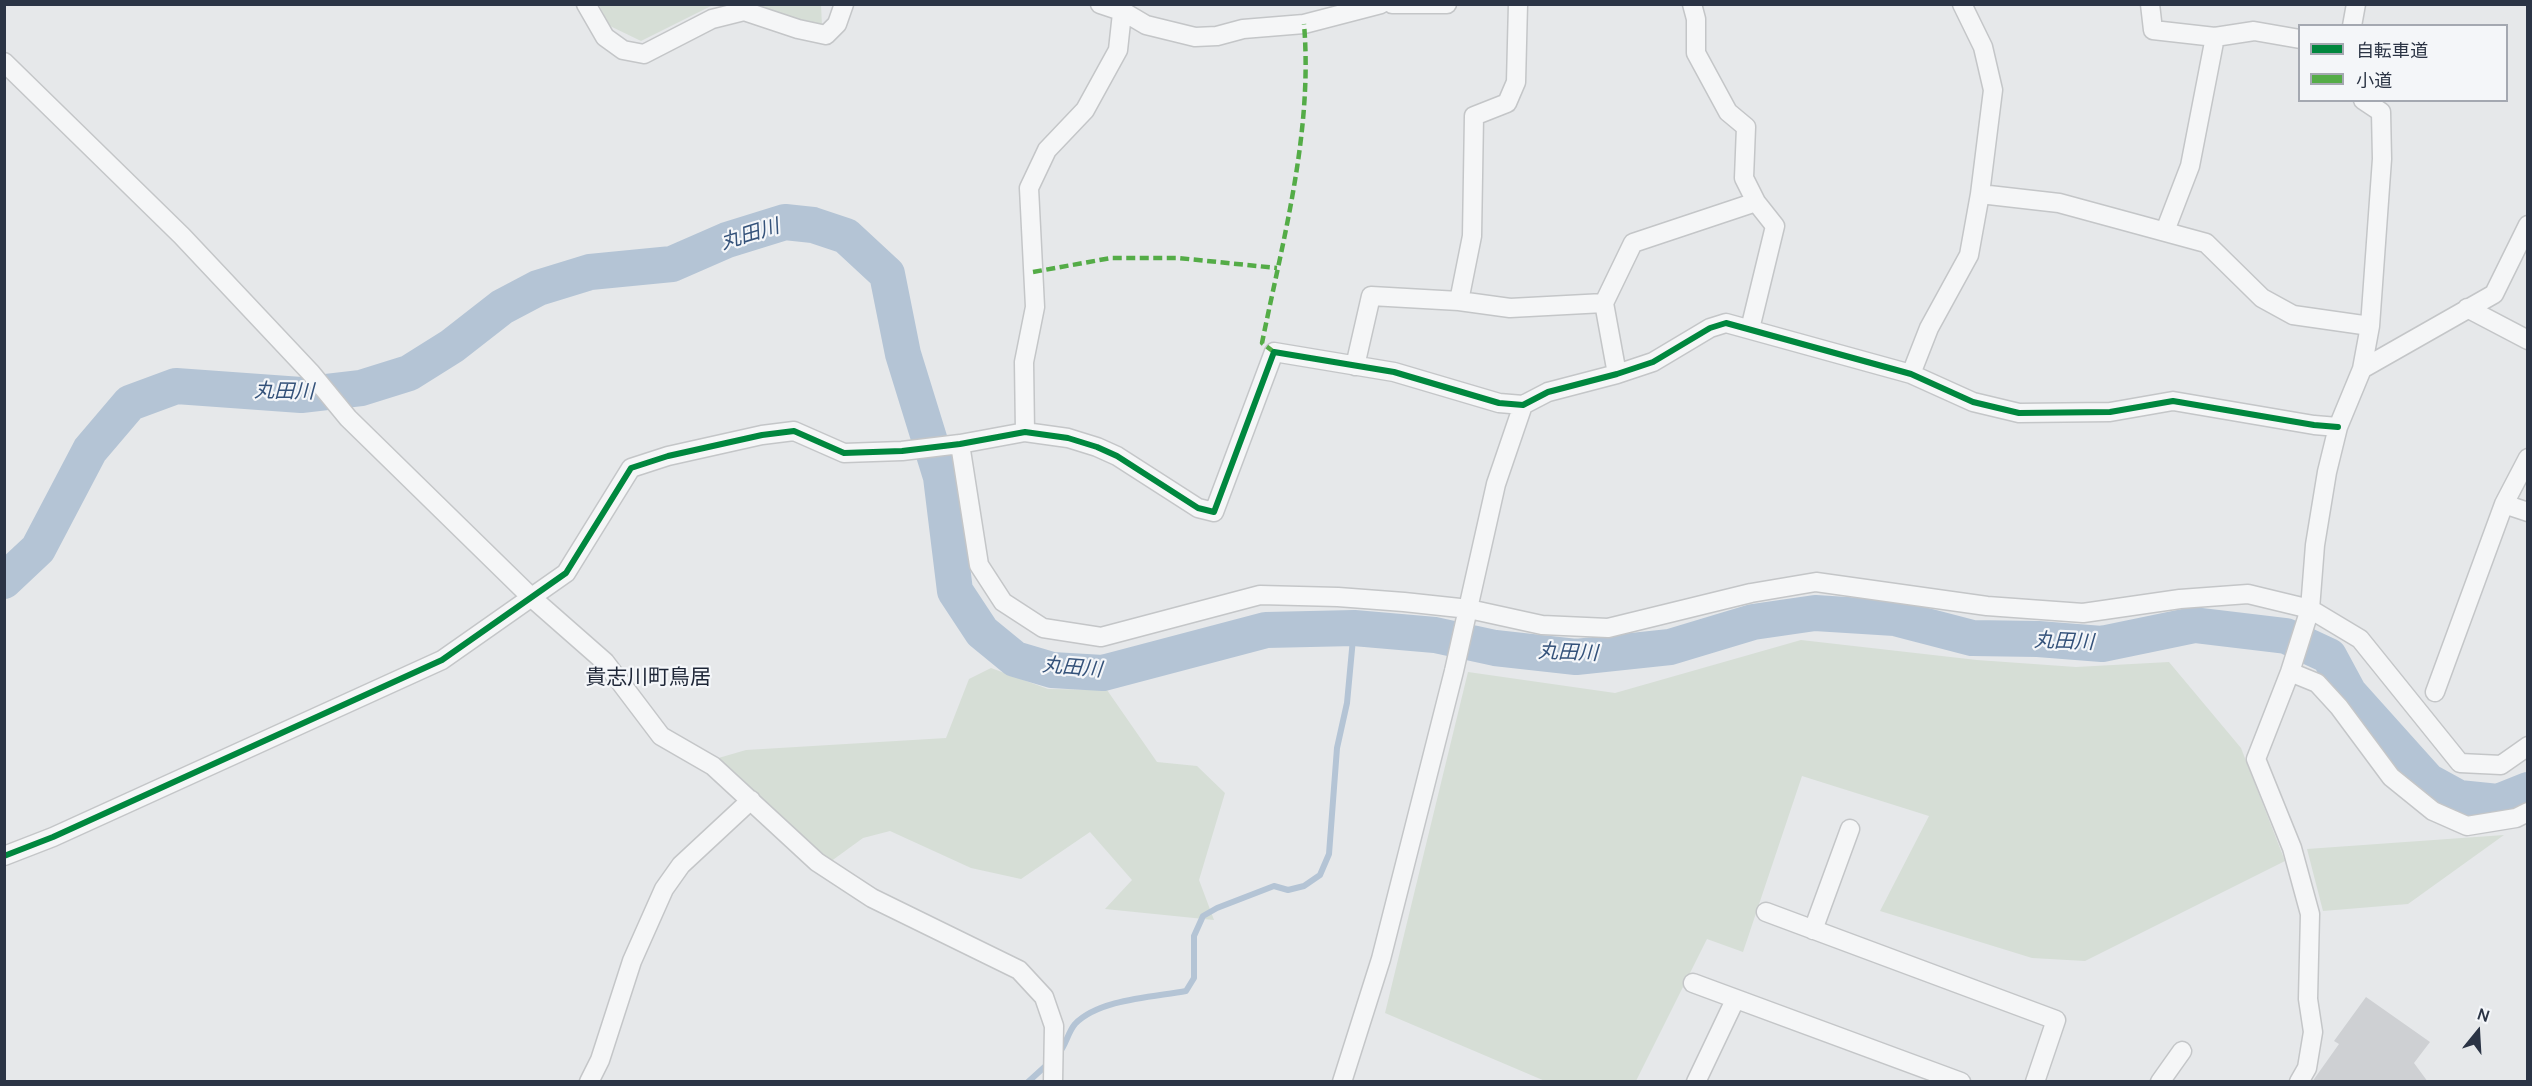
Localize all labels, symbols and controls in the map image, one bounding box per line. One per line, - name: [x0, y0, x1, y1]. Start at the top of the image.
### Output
- legend: [2298, 24, 2508, 102]
- text: 自転車道: [2356, 38, 2428, 62]
- text: 小道: [2356, 68, 2392, 92]
- water label: 丸田川: [718, 215, 782, 255]
- water label: 丸田川: [254, 379, 314, 405]
- water label: 丸田川: [2034, 629, 2094, 655]
- water label: 丸田川: [1538, 640, 1598, 666]
- water label: 丸田川: [1041, 653, 1103, 683]
- district label: 貴志川町鳥居: [585, 665, 711, 691]
- north arrow: [2448, 1002, 2508, 1062]
- text: N: [2475, 1003, 2492, 1027]

